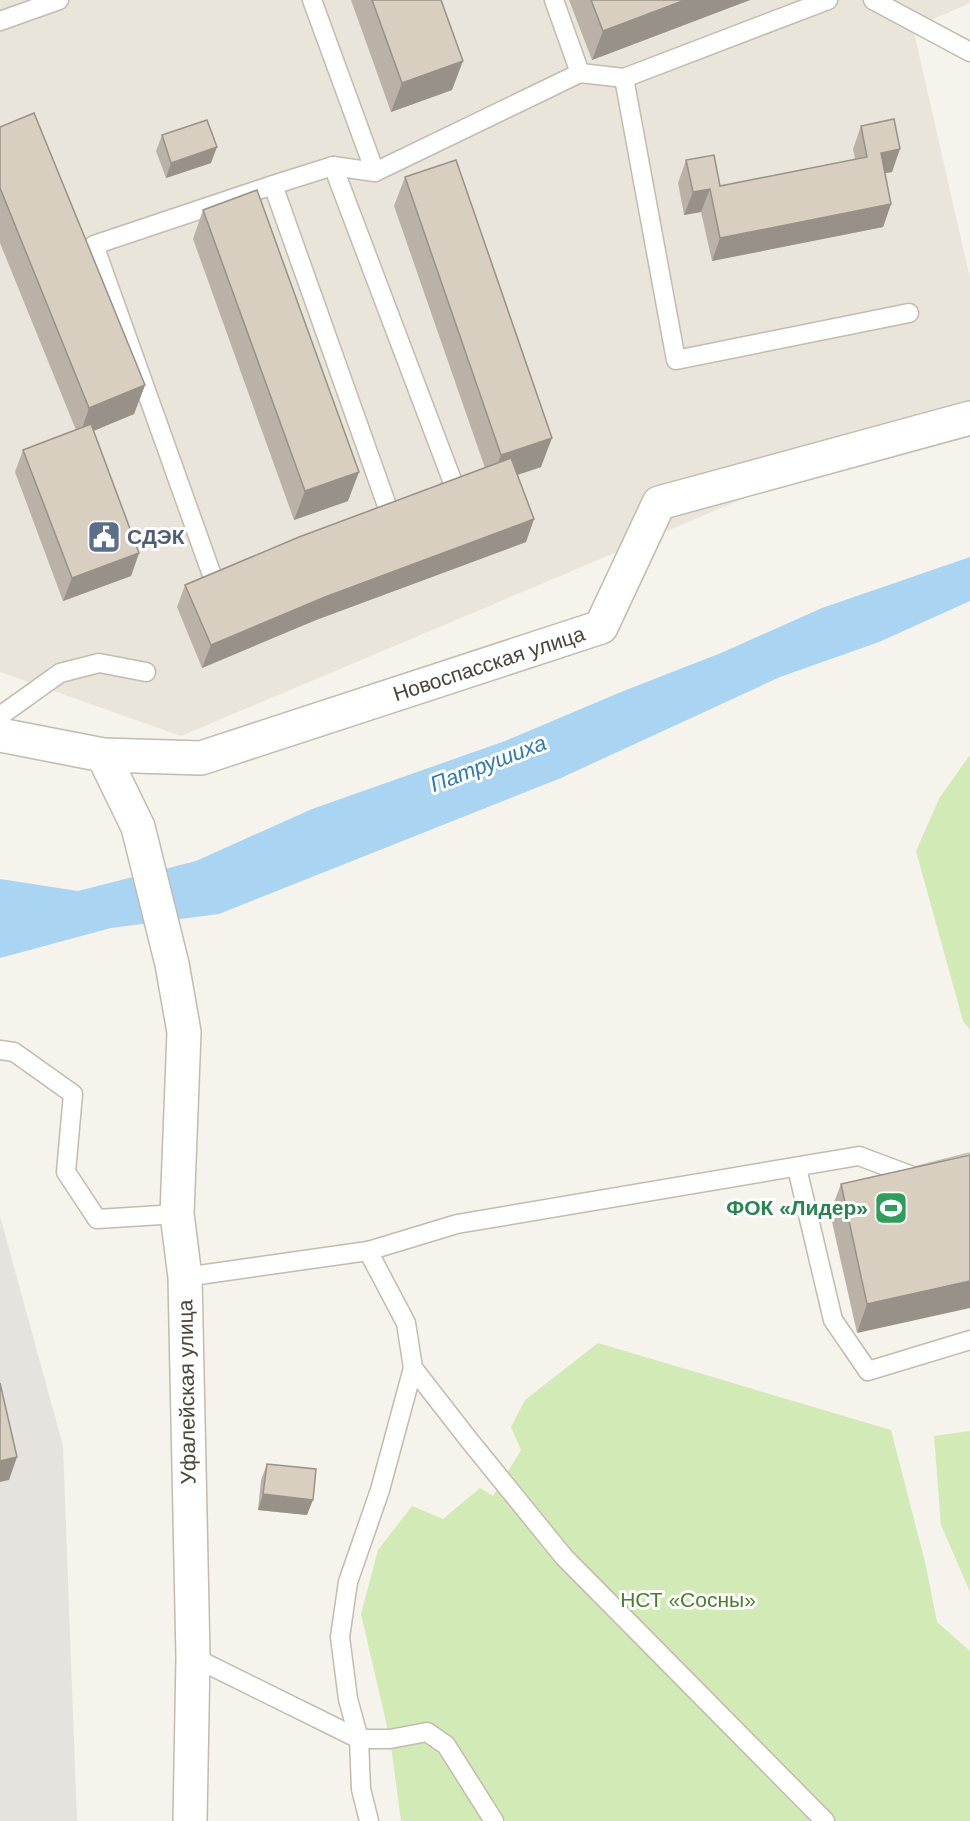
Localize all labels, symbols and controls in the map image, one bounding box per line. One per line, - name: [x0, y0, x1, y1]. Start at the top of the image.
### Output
- public building icon: СДЭК: [86, 519, 122, 555]
- place label: СДЭК: [127, 525, 185, 548]
- street label: Новоспасская улица: [390, 622, 588, 705]
- water label: Патрушиха: [427, 730, 550, 797]
- sports icon: ФОК «Лидер»: [873, 1190, 909, 1226]
- place label: ФОК «Лидер»: [726, 1196, 868, 1219]
- street label: Уфалейская улица: [173, 1299, 200, 1485]
- park label: НСТ «Сосны»: [620, 1588, 756, 1611]

